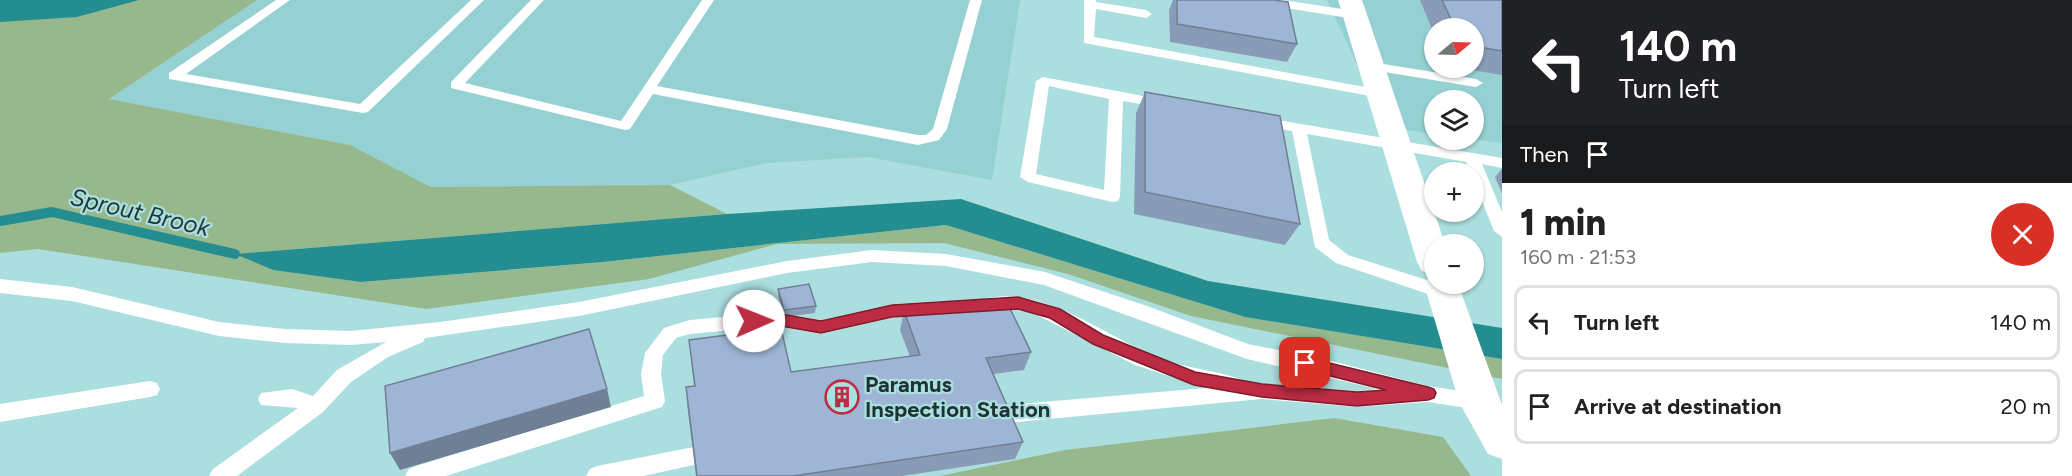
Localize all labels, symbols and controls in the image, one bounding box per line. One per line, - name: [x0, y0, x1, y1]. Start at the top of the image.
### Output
- north arrow: [1424, 18, 1484, 78]
- map controls: [1424, 18, 1484, 294]
- text: 140 m: [1619, 21, 1737, 72]
- icon: left: [1520, 24, 1598, 102]
- text: Turn left: [1619, 72, 1719, 105]
- button: layers: [1424, 90, 1484, 150]
- icon: arrive: [1581, 138, 1614, 171]
- text: Then: [1520, 141, 1569, 168]
- button: +: [1424, 162, 1484, 222]
- water label: Sprout Brook: [68, 182, 214, 242]
- text: 1 min: [1520, 201, 1606, 244]
- button: close: [1991, 203, 2054, 266]
- button: −: [1424, 234, 1484, 294]
- text: 160 m · 21:53: [1520, 245, 1636, 269]
- position arrow: [722, 289, 786, 353]
- icon: left: [1523, 306, 1556, 339]
- text: Turn left: [1574, 309, 1660, 336]
- text: 140 m: [1990, 309, 2051, 336]
- pin: [1279, 337, 1330, 388]
- icon: arrive: [1288, 346, 1321, 379]
- place label: Paramus Inspection Station: [865, 371, 1050, 423]
- building icon: Paramus Inspection Station: [824, 379, 860, 415]
- icon: arrive: [1523, 390, 1556, 423]
- text: Arrive at destination: [1574, 393, 1782, 420]
- text: 20 m: [2000, 393, 2051, 420]

